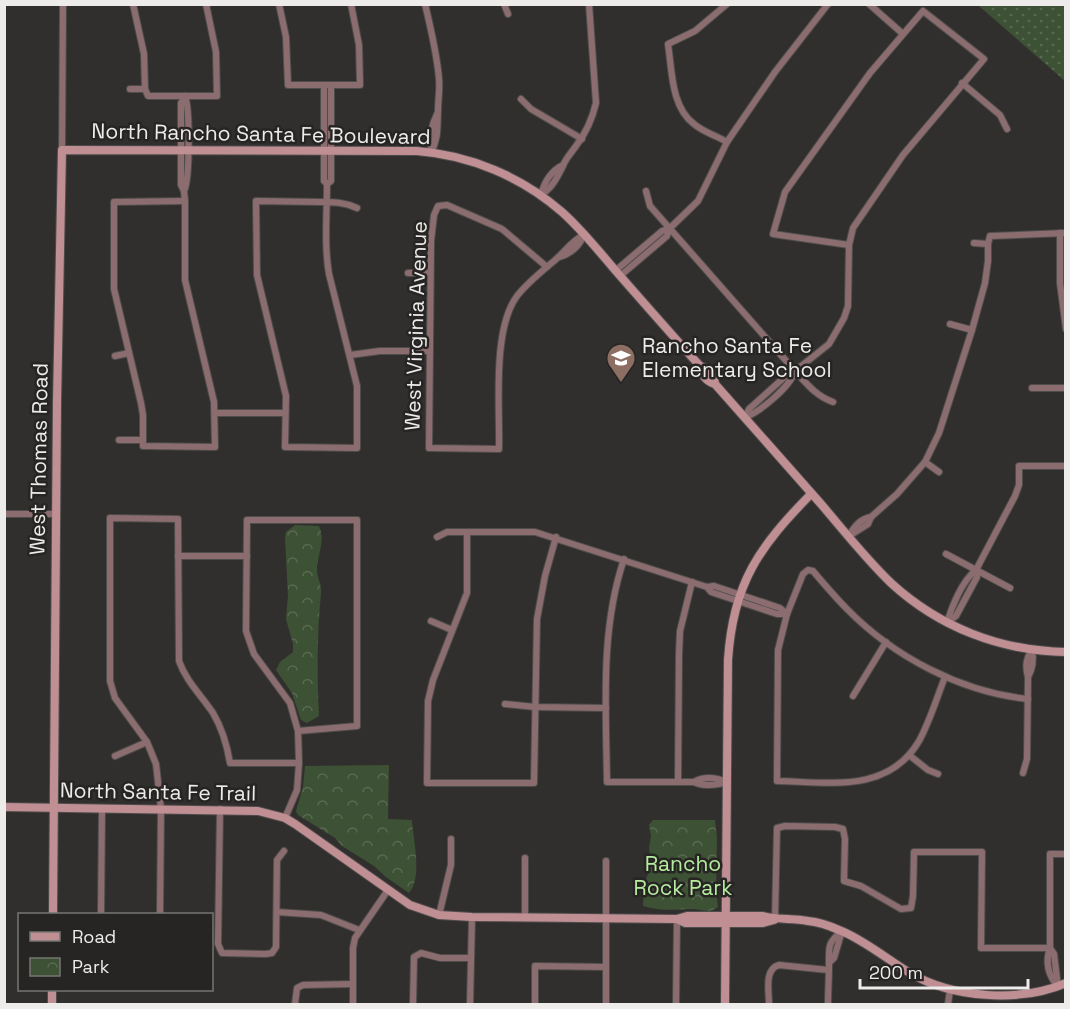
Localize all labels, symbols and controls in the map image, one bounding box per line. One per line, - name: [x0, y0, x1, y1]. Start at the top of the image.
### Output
- street label: North Rancho Santa Fe Boulevard: [91, 117, 431, 150]
- street label: West Virginia Avenue: [398, 221, 433, 431]
- place label: Rancho Santa Fe Elementary School: [642, 332, 832, 383]
- school or university icon: Rancho Santa Fe Elementary School: [605, 342, 637, 384]
- street label: West Thomas Road: [23, 363, 54, 555]
- street label: North Santa Fe Trail: [60, 776, 257, 807]
- park label: Rancho Rock Park: [633, 850, 733, 901]
- legend: [18, 913, 213, 991]
- text: Road: [72, 925, 116, 948]
- scale bar: [860, 952, 1028, 990]
- text: Park: [72, 955, 110, 978]
- text: 200 m: [869, 961, 923, 984]

